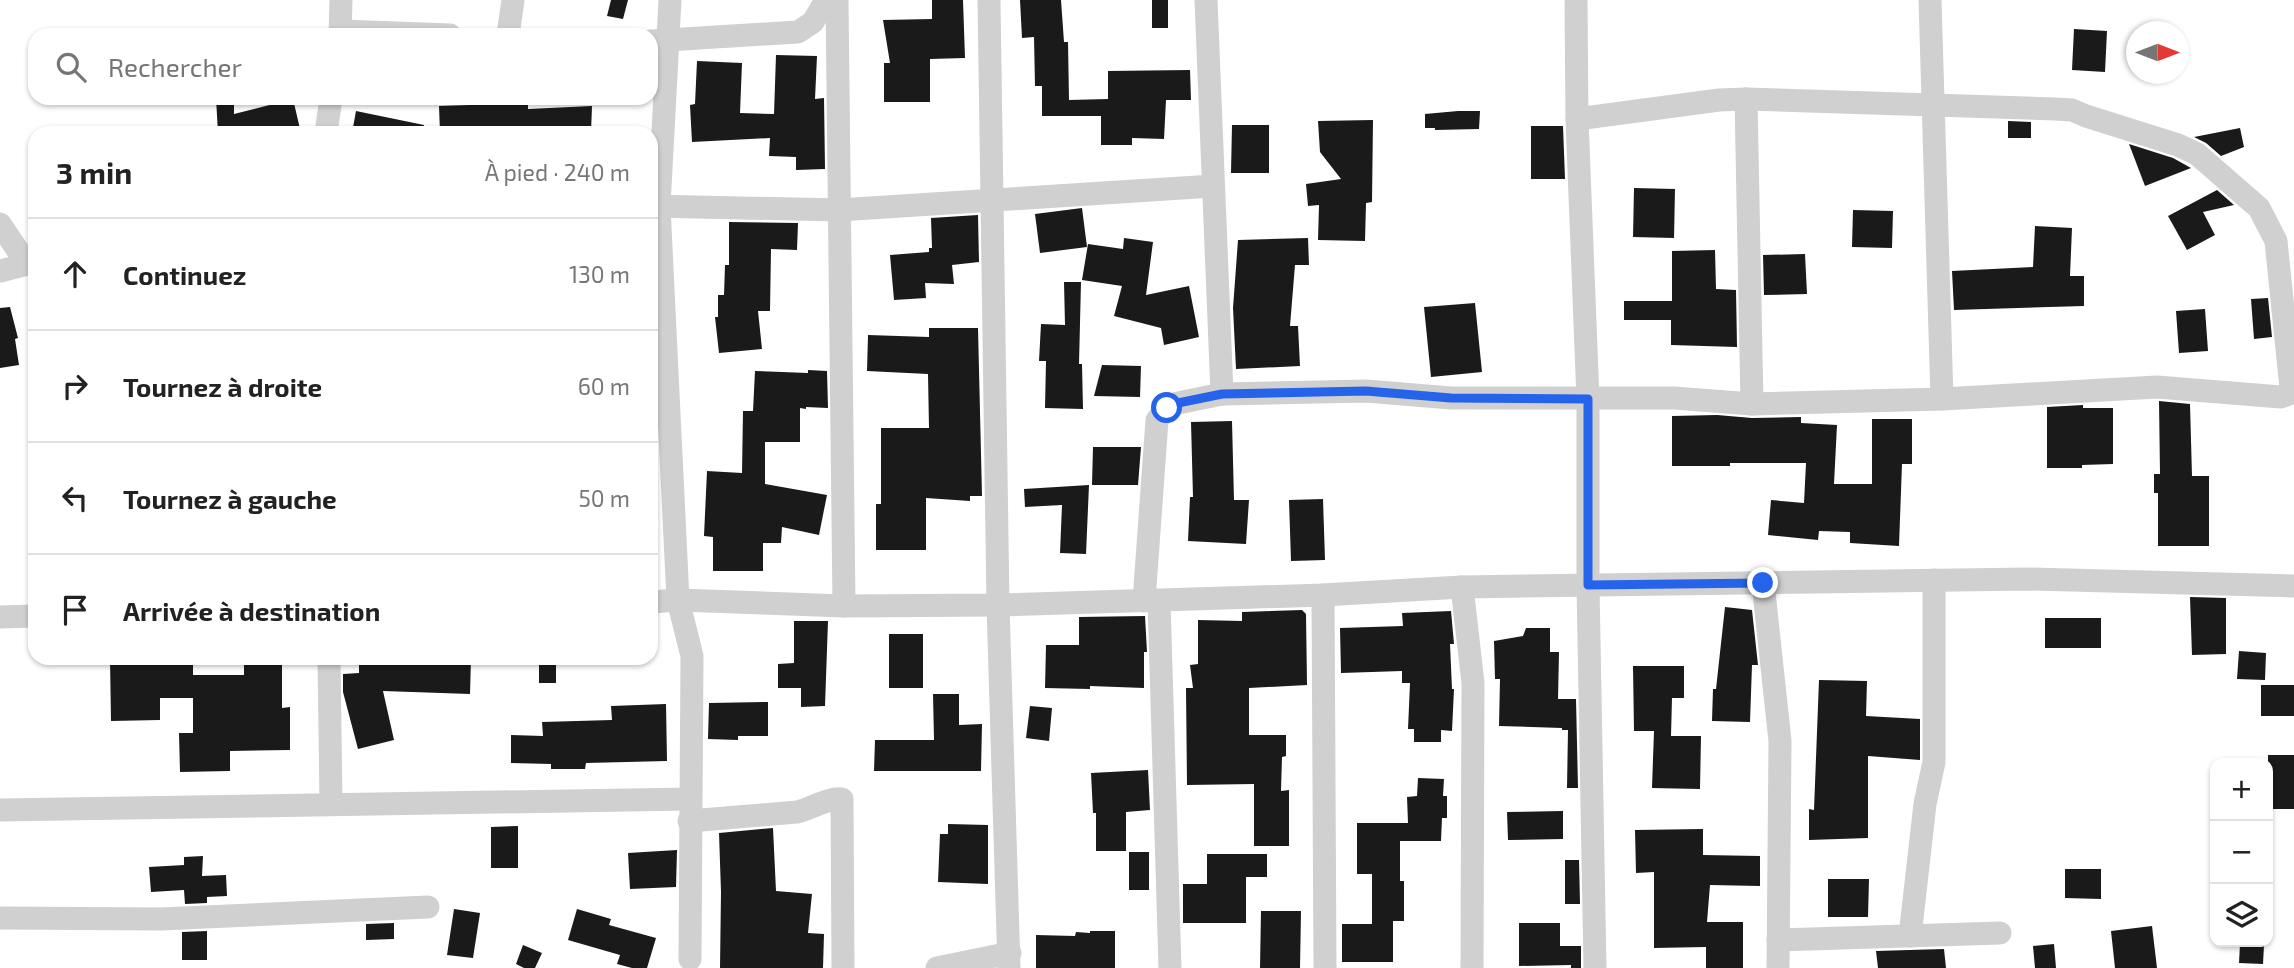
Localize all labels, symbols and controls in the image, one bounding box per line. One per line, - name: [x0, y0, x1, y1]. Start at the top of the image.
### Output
- north arrow: [2126, 21, 2189, 84]
- search box: [28, 28, 658, 105]
- icon: search: [52, 48, 90, 86]
- text: Rechercher: [108, 51, 242, 82]
- text: 3 min: [56, 154, 132, 190]
- text: À pied · 240 m: [485, 158, 630, 186]
- icon: ahead: [56, 255, 94, 293]
- text: Continuez: [123, 259, 246, 290]
- text: 130 m: [569, 260, 630, 288]
- icon: right: [56, 367, 94, 405]
- text: Tournez à droite: [123, 371, 322, 402]
- text: 60 m: [578, 372, 630, 400]
- route start: [1151, 392, 1182, 423]
- icon: left: [56, 479, 94, 517]
- text: Tournez à gauche: [123, 483, 337, 514]
- text: 50 m: [579, 484, 630, 512]
- route end: [1747, 567, 1778, 598]
- icon: arrive: [56, 591, 94, 629]
- text: Arrivée à destination: [123, 595, 380, 626]
- map controls: [2210, 758, 2273, 947]
- button: +: [2210, 758, 2273, 821]
- button: −: [2210, 821, 2273, 884]
- button: layers: [2210, 884, 2273, 947]

